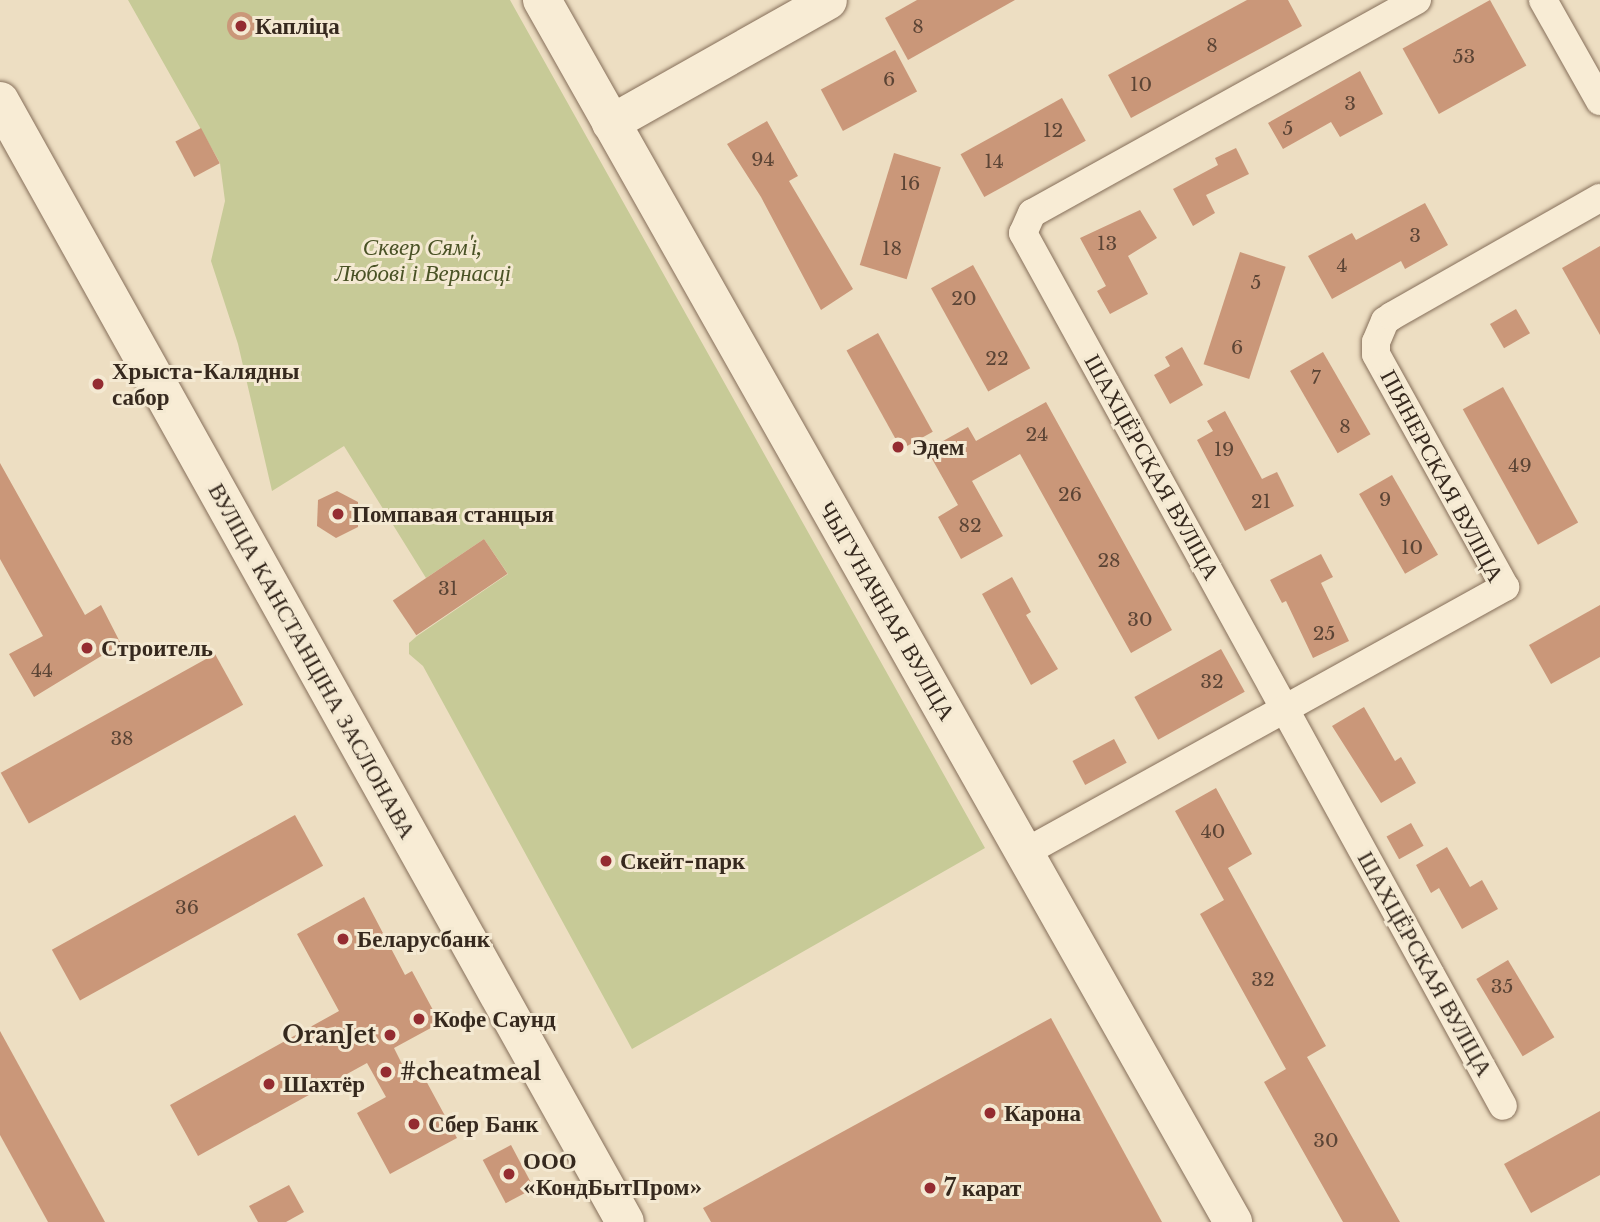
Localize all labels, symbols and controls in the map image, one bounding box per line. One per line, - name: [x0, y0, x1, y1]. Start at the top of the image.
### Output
- place label: Капліца: [255, 12, 340, 40]
- house number: 8: [912, 16, 924, 38]
- marker: Капліца: [233, 18, 249, 34]
- house number: 8: [1206, 35, 1218, 57]
- house number: 53: [1453, 46, 1475, 68]
- house number: 6: [883, 69, 895, 91]
- house number: 10: [1130, 74, 1152, 96]
- house number: 3: [1344, 93, 1356, 115]
- house number: 5: [1283, 118, 1293, 140]
- house number: 12: [1043, 120, 1063, 142]
- house number: 94: [751, 149, 775, 171]
- house number: 14: [984, 151, 1004, 173]
- house number: 16: [900, 173, 920, 195]
- house number: 3: [1409, 225, 1421, 247]
- park label: Сквер Сямʼі, Любові і Вернасці: [335, 233, 511, 287]
- house number: 13: [1097, 233, 1117, 255]
- house number: 18: [882, 238, 902, 260]
- house number: 4: [1336, 255, 1348, 277]
- house number: 5: [1251, 272, 1261, 294]
- house number: 20: [951, 288, 977, 310]
- house number: 6: [1231, 337, 1243, 359]
- house number: 22: [985, 348, 1009, 370]
- street label: ШАХЦЁРСКАЯ ВУЛІЦА: [1079, 350, 1225, 584]
- place label: Хрыста-Калядны сабор: [112, 357, 299, 411]
- street label: ПІЯНЕРСКАЯ ВУЛІЦА: [1374, 365, 1510, 587]
- house number: 7: [1311, 367, 1321, 389]
- marker: Хрыста-Калядны сабор: [90, 376, 106, 392]
- house number: 8: [1339, 416, 1351, 438]
- house number: 24: [1026, 424, 1048, 446]
- place label: Эдем: [912, 433, 965, 461]
- marker: Эдем: [890, 439, 906, 455]
- house number: 19: [1214, 439, 1234, 461]
- house number: 49: [1508, 455, 1532, 477]
- street label: ВУЛІЦА КАНСТАНЦІНА ЗАСЛОНАВА: [202, 478, 422, 844]
- house number: 26: [1058, 484, 1082, 506]
- house number: 9: [1379, 489, 1391, 511]
- house number: 21: [1251, 491, 1271, 513]
- street label: ЧЫГУНАЧНАЯ ВУЛІЦА: [813, 497, 961, 725]
- place label: Помпавая станцыя: [352, 500, 554, 528]
- marker: Помпавая станцыя: [330, 506, 346, 522]
- house number: 82: [958, 515, 982, 537]
- house number: 10: [1401, 537, 1423, 559]
- house number: 28: [1097, 550, 1121, 572]
- house number: 31: [438, 578, 458, 600]
- house number: 30: [1127, 609, 1153, 631]
- house number: 25: [1313, 623, 1335, 645]
- place label: Строитель: [101, 634, 213, 662]
- marker: Строитель: [79, 640, 95, 656]
- house number: 44: [31, 660, 53, 682]
- house number: 32: [1200, 671, 1224, 693]
- house number: 38: [110, 728, 134, 750]
- house number: 40: [1201, 821, 1225, 843]
- place label: Скейт-парк: [620, 847, 745, 875]
- street label: ШАХЦЁРСКАЯ ВУЛІЦА: [1352, 847, 1498, 1081]
- marker: Скейт-парк: [598, 853, 614, 869]
- house number: 36: [175, 897, 199, 919]
- place label: Беларусбанк: [357, 925, 490, 953]
- marker: Беларусбанк: [335, 931, 351, 947]
- house number: 32: [1251, 969, 1275, 991]
- house number: 35: [1491, 976, 1513, 998]
- place label: Кофе Саунд: [433, 1005, 556, 1033]
- marker: Кофе Саунд: [411, 1011, 427, 1027]
- place label: OranJet: [282, 1021, 376, 1049]
- marker: OranJet: [382, 1027, 398, 1043]
- place label: #cheatmeal: [400, 1058, 541, 1086]
- marker: #cheatmeal: [378, 1064, 394, 1080]
- place label: Шахтёр: [283, 1070, 365, 1098]
- marker: Шахтёр: [261, 1076, 277, 1092]
- place label: Карона: [1004, 1099, 1081, 1127]
- marker: Карона: [982, 1105, 998, 1121]
- place label: Сбер Банк: [428, 1110, 538, 1138]
- marker: Сбер Банк: [406, 1116, 422, 1132]
- house number: 30: [1313, 1130, 1339, 1152]
- place label: ООО «КондБытПром»: [523, 1147, 702, 1201]
- marker: ООО «КондБытПром»: [501, 1166, 517, 1182]
- place label: 7 карат: [944, 1174, 1021, 1202]
- marker: 7 карат: [922, 1180, 938, 1196]

